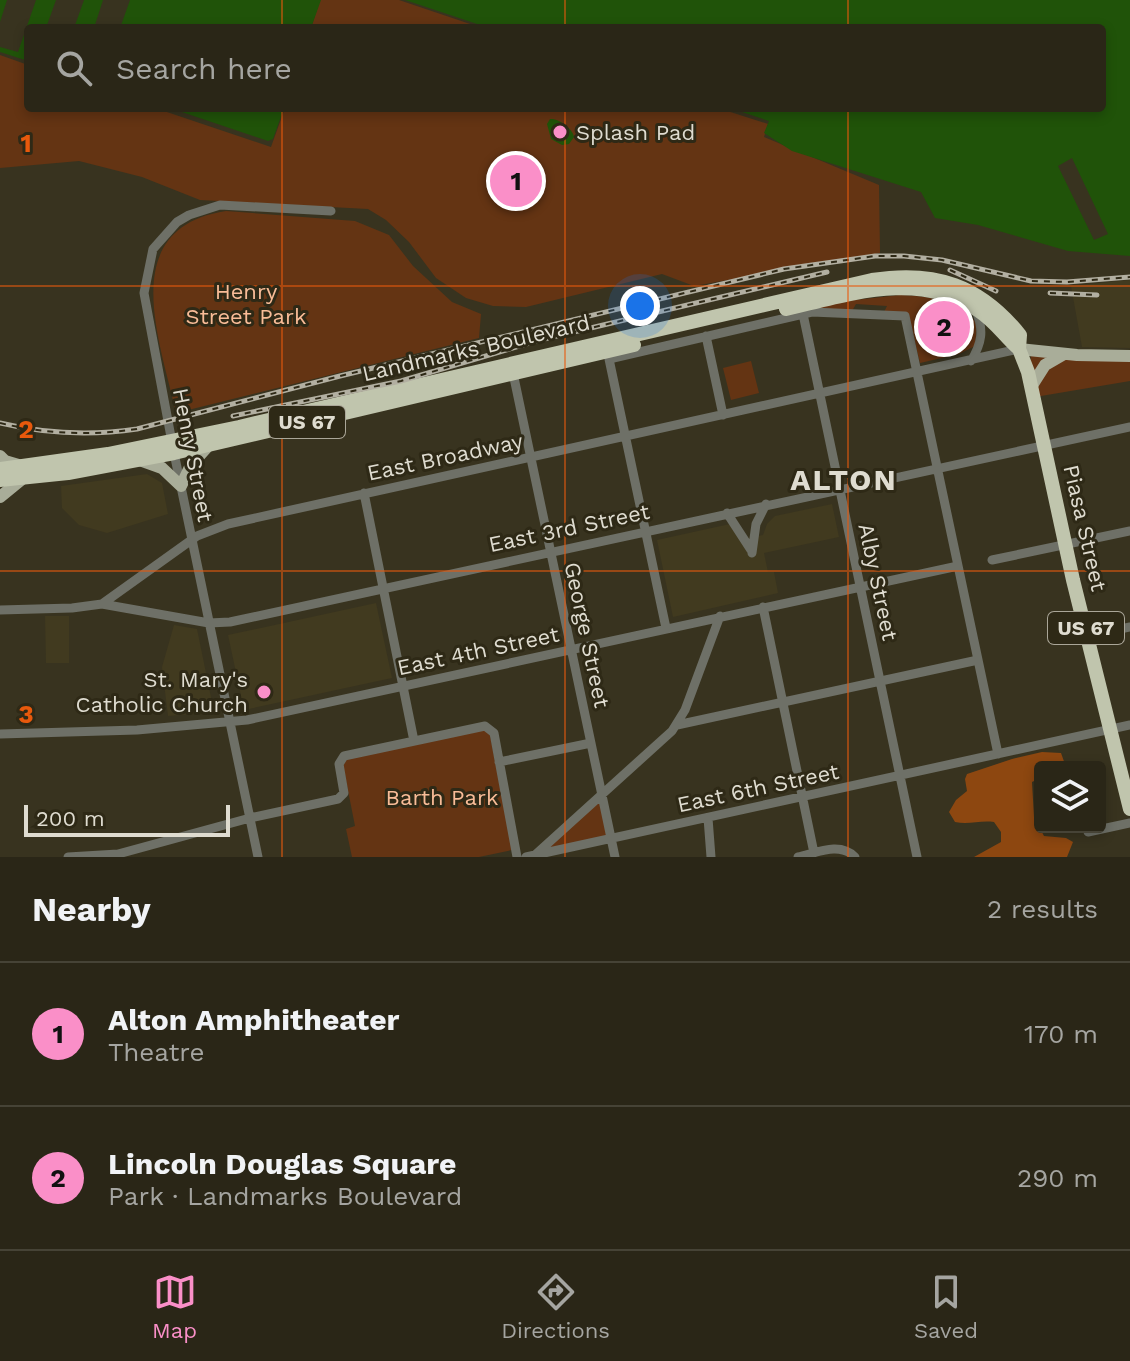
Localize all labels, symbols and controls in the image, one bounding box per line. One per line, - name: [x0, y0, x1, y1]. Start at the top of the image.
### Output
- search box: [24, 24, 1106, 112]
- icon: search: [52, 46, 96, 90]
- text: Search here: [116, 51, 292, 86]
- place label: Splash Pad: [576, 120, 695, 145]
- marker: Splash Pad: [551, 123, 569, 141]
- text: 1: [20, 128, 32, 158]
- pin: 1: [490, 151, 542, 211]
- park label: Henry Street Park: [185, 279, 307, 329]
- your location: [620, 286, 660, 326]
- pin: 2: [918, 297, 970, 357]
- street label: Landmarks Boulevard: [360, 310, 592, 386]
- street label: Henry Street: [168, 386, 218, 524]
- road number: US 67: [269, 406, 345, 438]
- text: 2: [18, 414, 34, 444]
- street label: East Broadway: [365, 428, 526, 486]
- district label: ALTON: [790, 462, 898, 497]
- street label: Piasa Street: [1058, 462, 1112, 594]
- street label: East 3rd Street: [486, 499, 652, 557]
- street label: Alby Street: [853, 521, 903, 643]
- street label: George Street: [559, 560, 615, 710]
- road number: US 67: [1048, 612, 1124, 644]
- street label: East 4th Street: [395, 622, 561, 680]
- place label: St. Mary's Catholic Church: [76, 667, 248, 717]
- marker: St. Mary's Catholic Church: [255, 683, 273, 701]
- text: 3: [18, 699, 34, 729]
- street label: East 6th Street: [675, 759, 841, 817]
- map controls: [1034, 761, 1106, 833]
- button: layers: [1034, 761, 1106, 833]
- park label: Barth Park: [386, 785, 498, 810]
- scale bar: [24, 801, 230, 837]
- text: 200 m: [36, 806, 105, 831]
- text: Nearby: [32, 889, 151, 929]
- text: 2 results: [987, 894, 1098, 924]
- text: Alton Amphitheater: [108, 1002, 399, 1037]
- text: 1: [52, 1019, 64, 1049]
- text: 170 m: [1024, 1019, 1098, 1049]
- text: Theatre: [108, 1037, 205, 1067]
- text: Lincoln Douglas Square: [108, 1146, 456, 1181]
- text: 2: [50, 1163, 66, 1193]
- text: 290 m: [1017, 1163, 1098, 1193]
- text: Park · Landmarks Boulevard: [108, 1181, 462, 1211]
- tab: Map: [152, 1270, 197, 1343]
- tab: Directions: [501, 1270, 610, 1343]
- tab: Saved: [914, 1270, 978, 1343]

